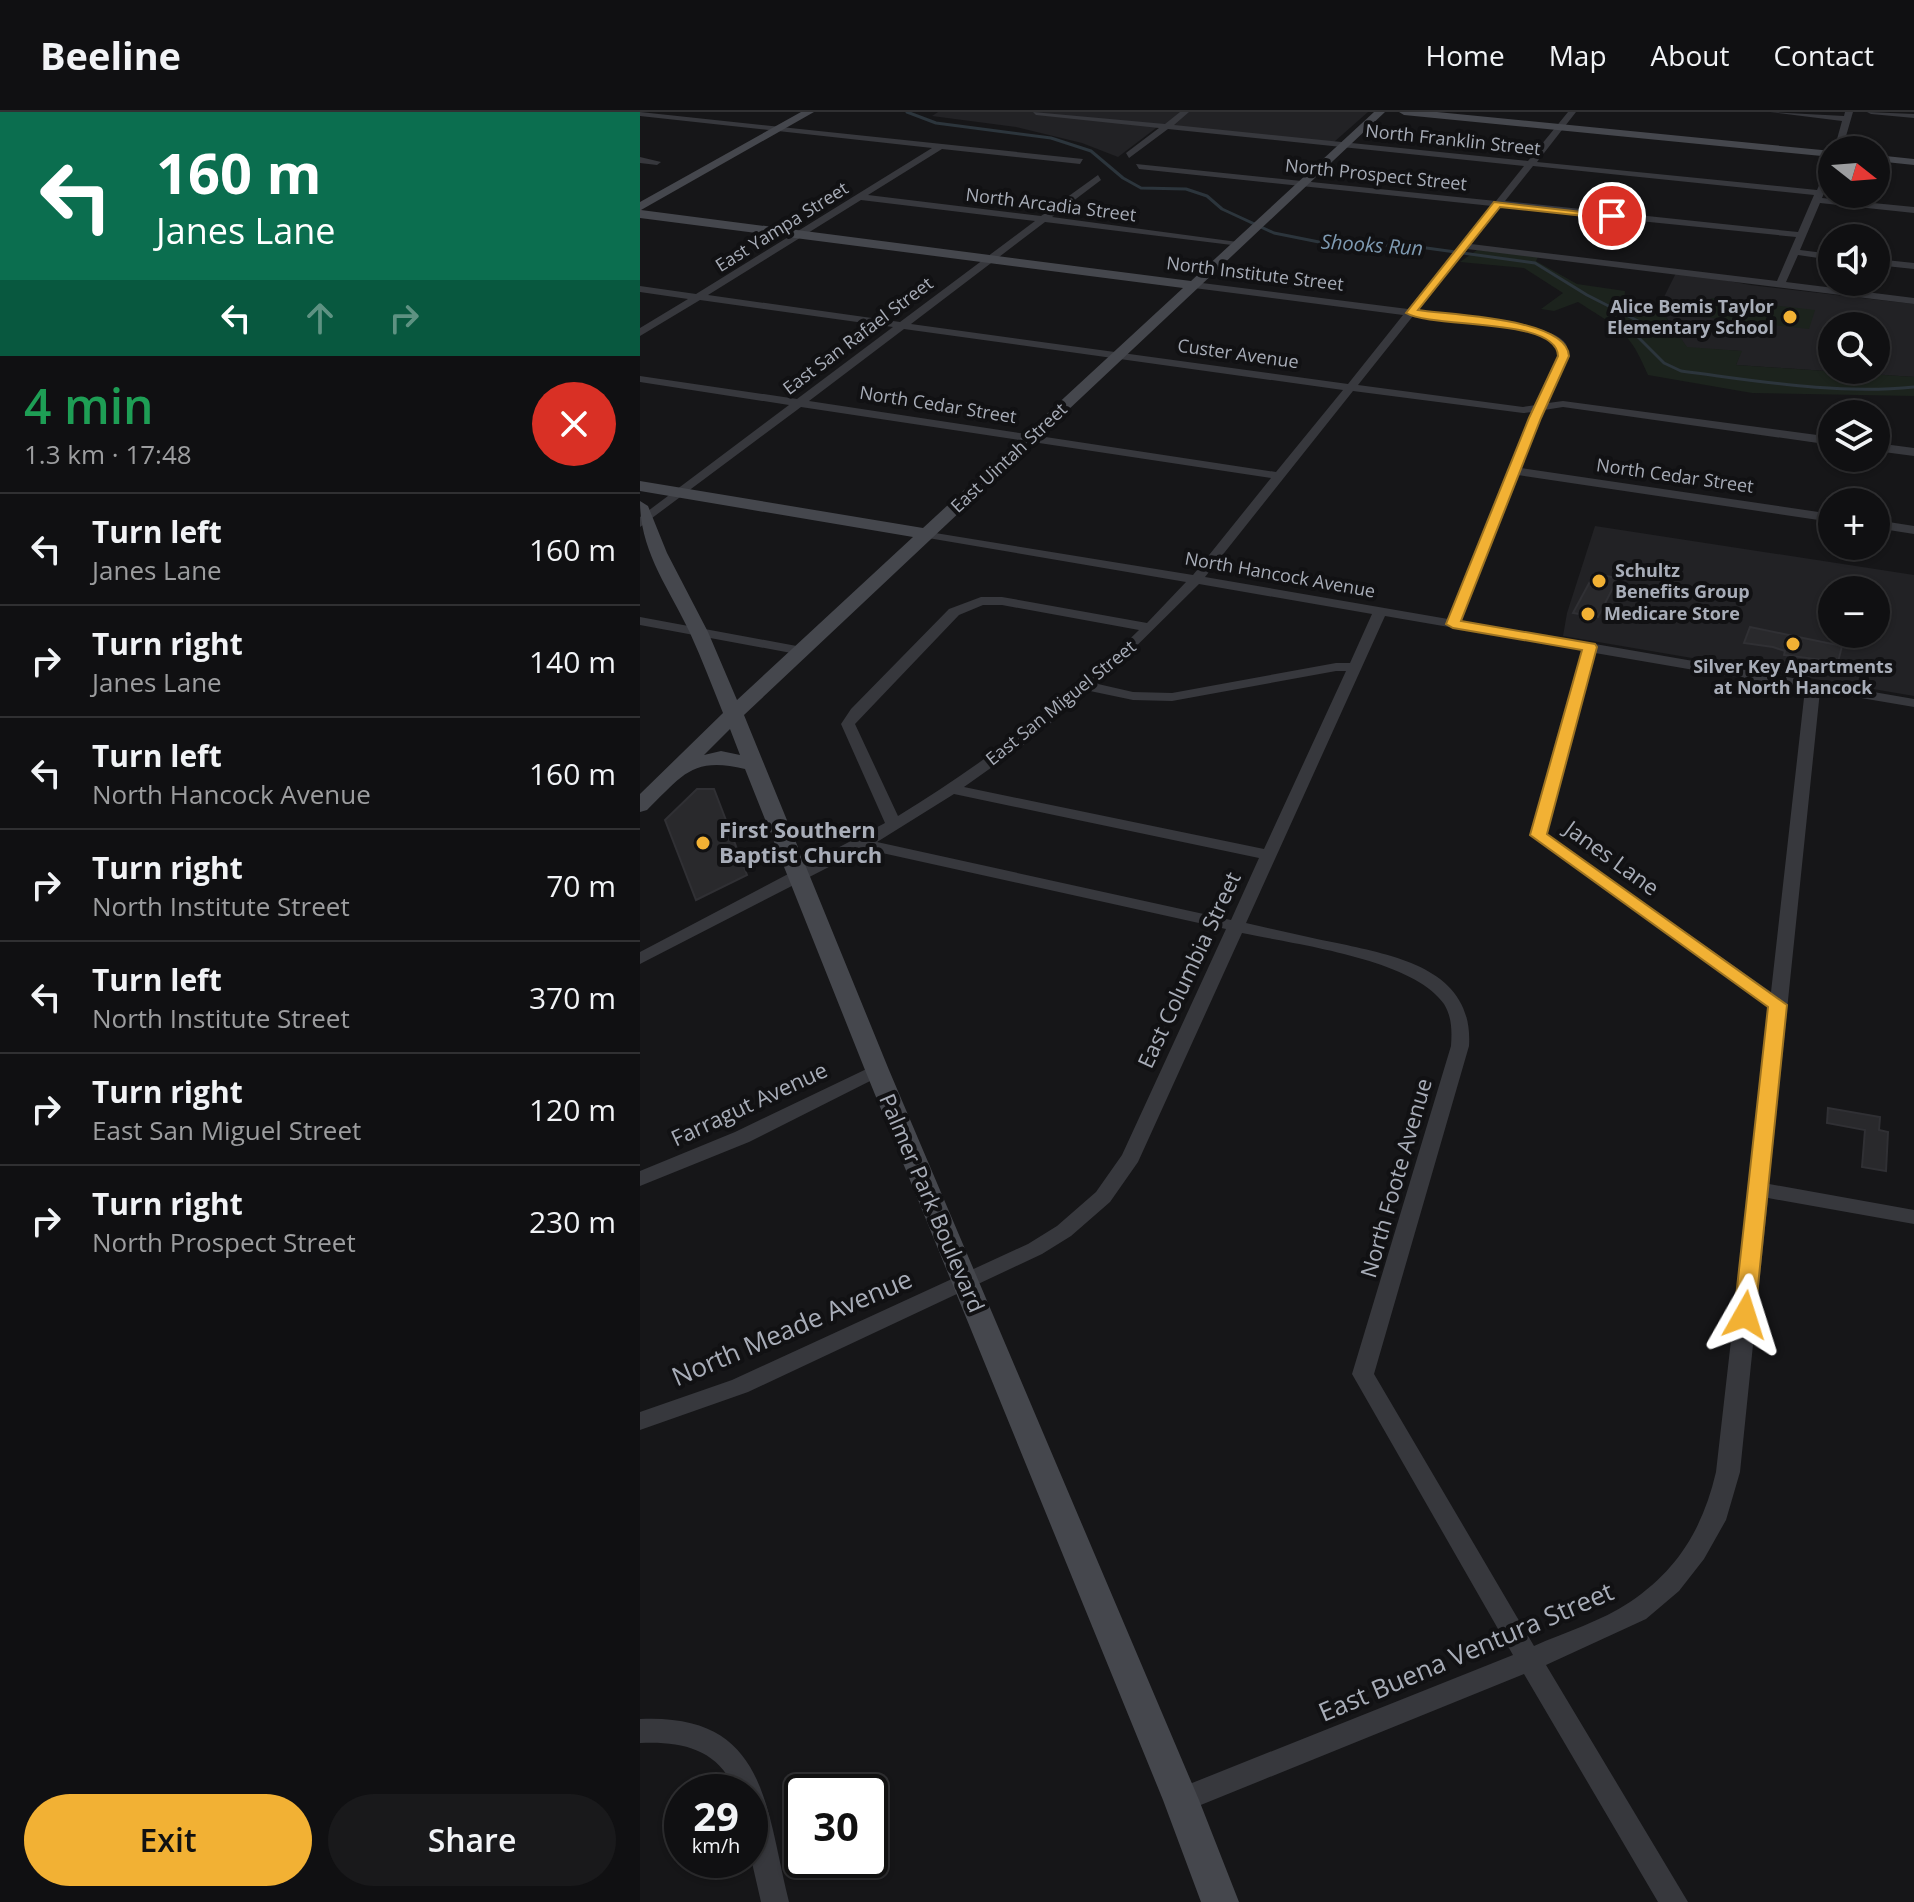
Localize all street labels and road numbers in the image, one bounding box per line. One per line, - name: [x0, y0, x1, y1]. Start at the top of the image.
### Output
- street label: North Franklin Street: [1364, 118, 1542, 160]
- street label: North Prospect Street: [1284, 153, 1468, 195]
- street label: East Yampa Street: [711, 176, 852, 277]
- street label: North Arcadia Street: [964, 182, 1138, 226]
- street label: North Institute Street: [1165, 250, 1345, 296]
- street label: East San Rafael Street: [777, 271, 937, 400]
- street label: Custer Avenue: [1176, 333, 1300, 373]
- street label: North Cedar Street: [858, 380, 1018, 428]
- street label: East Uintah Street: [945, 397, 1072, 517]
- street label: North Cedar Street: [1595, 452, 1755, 498]
- street label: North Hancock Avenue: [1183, 545, 1377, 603]
- street label: East San Miguel Street: [980, 634, 1140, 770]
- street label: Janes Lane: [1558, 812, 1666, 902]
- street label: East Columbia Street: [1129, 866, 1247, 1073]
- street label: Farragut Avenue: [665, 1054, 832, 1152]
- street label: North Foote Avenue: [1352, 1074, 1438, 1281]
- street label: Palmer Park Boulevard: [873, 1089, 993, 1316]
- street label: North Meade Avenue: [666, 1260, 917, 1394]
- street label: East Buena Ventura Street: [1312, 1572, 1619, 1730]

